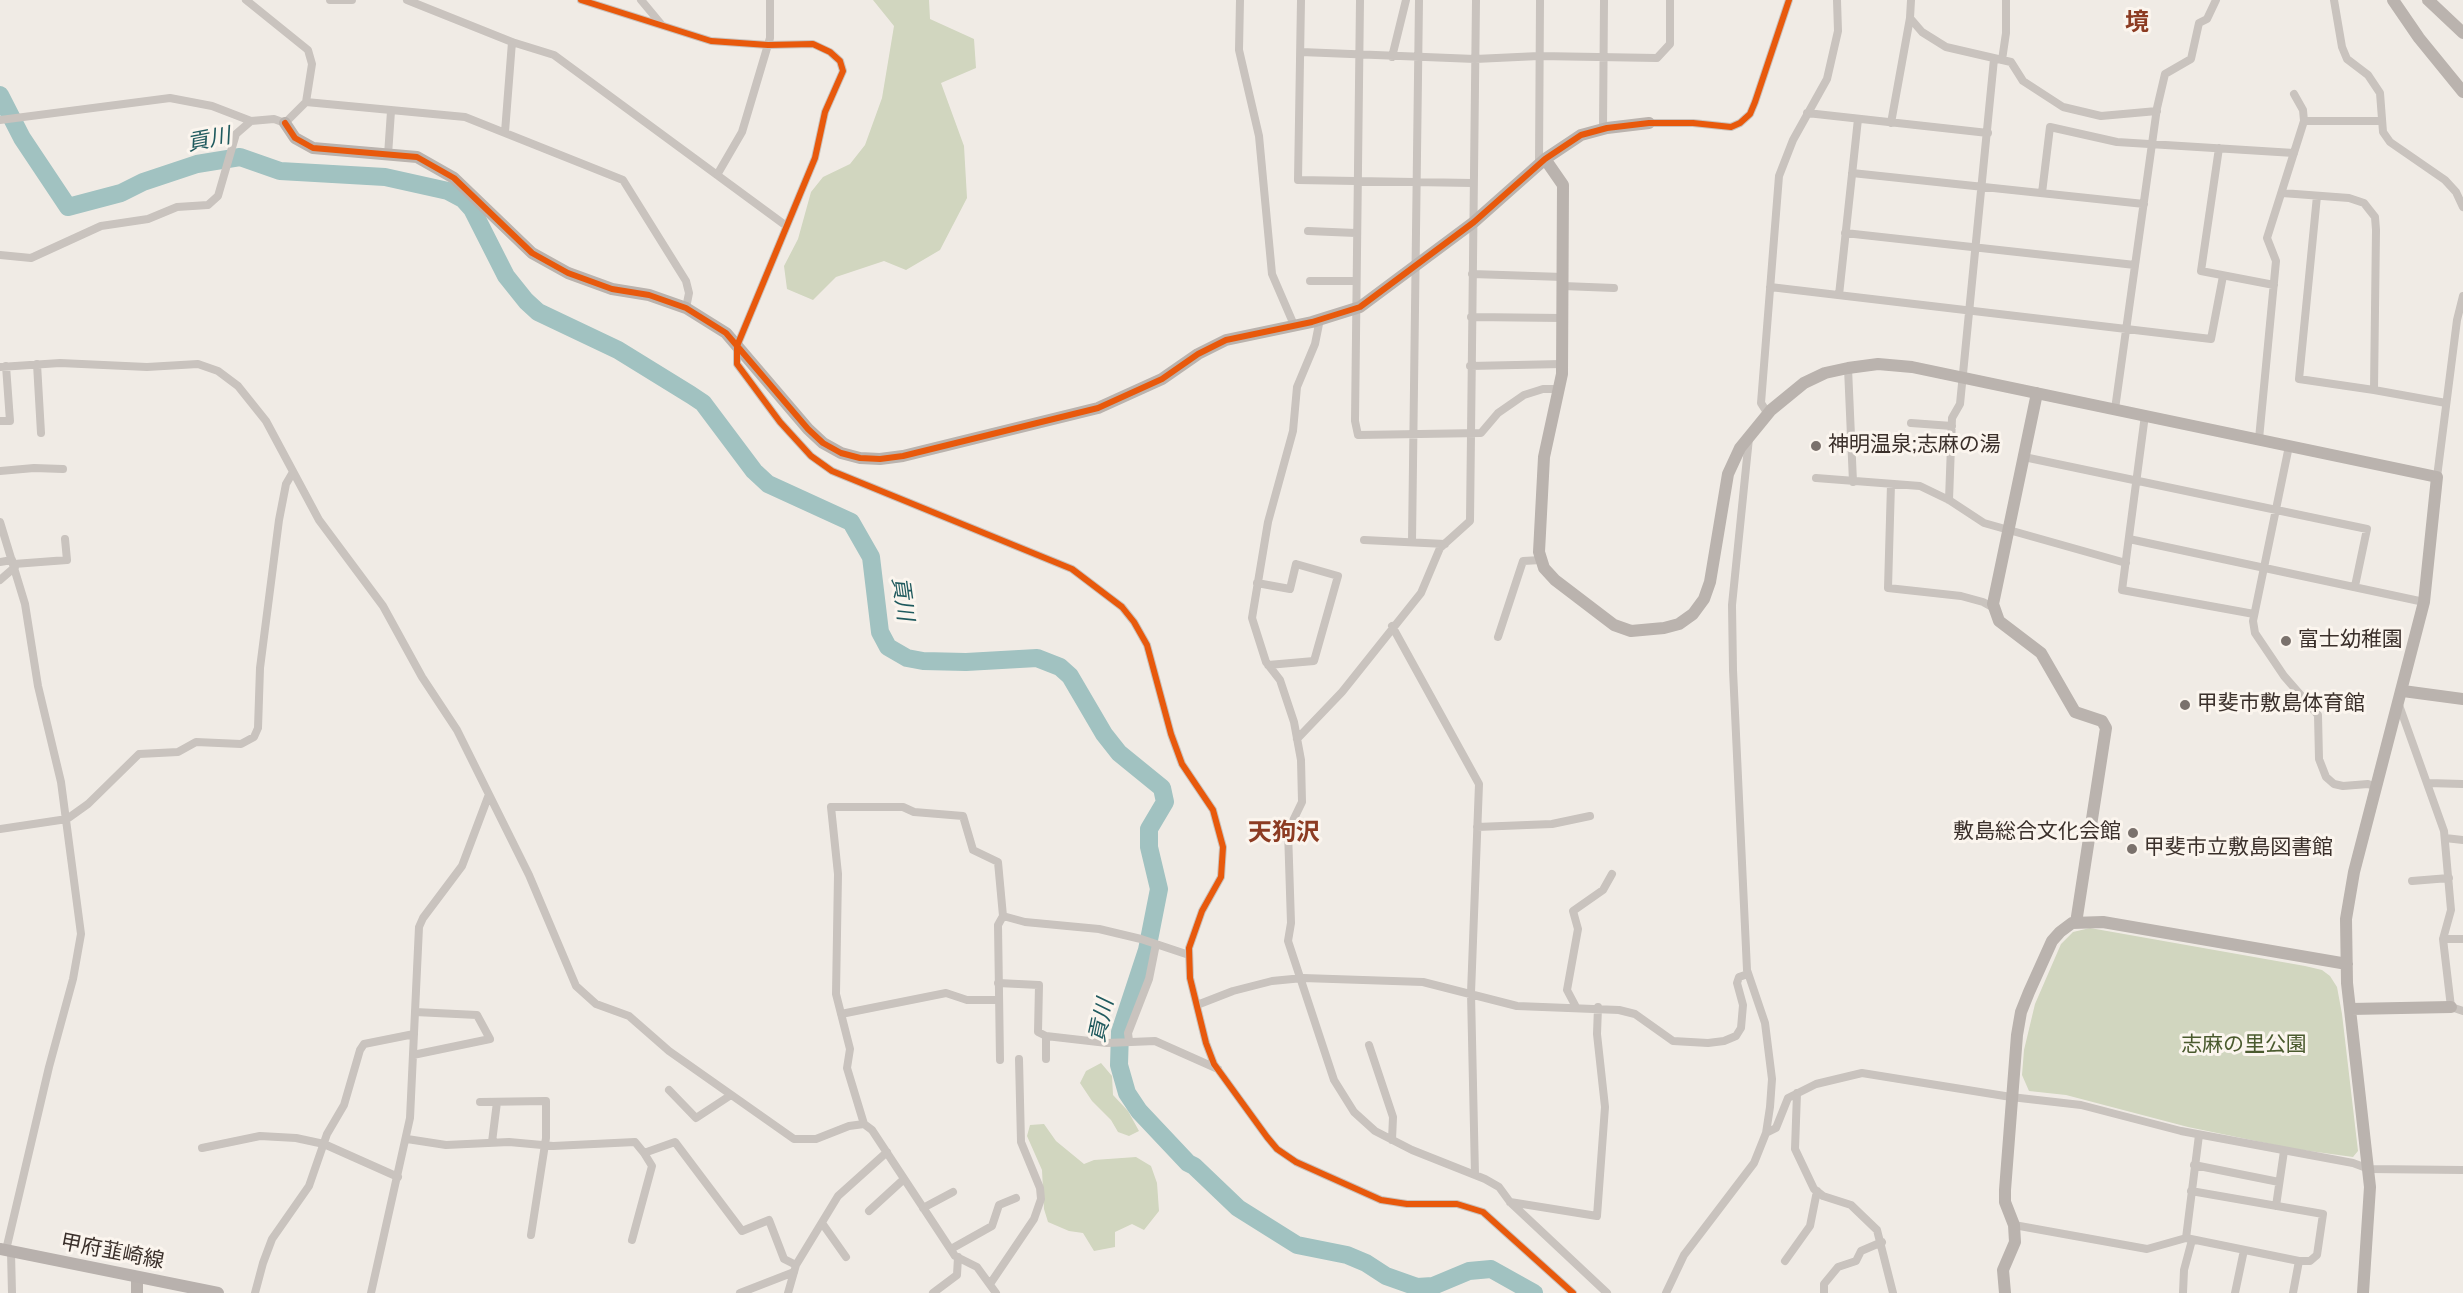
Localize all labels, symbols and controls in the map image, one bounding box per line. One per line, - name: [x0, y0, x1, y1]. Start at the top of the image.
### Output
- district label: 境: [2125, 10, 2149, 38]
- water label: 貢川: [185, 124, 233, 158]
- place label: 神明温泉;志麻の湯: [1828, 433, 2001, 459]
- marker: 神明温泉;志麻の湯: [1809, 439, 1823, 453]
- water label: 貢川: [885, 575, 917, 623]
- place label: 富士幼稚園: [2298, 628, 2403, 654]
- marker: 富士幼稚園: [2279, 634, 2293, 648]
- place label: 甲斐市敷島体育館: [2197, 692, 2365, 718]
- marker: 甲斐市敷島体育館: [2178, 698, 2192, 712]
- district label: 天狗沢: [1248, 820, 1320, 848]
- place label: 敷島総合文化会館: [1953, 820, 2121, 846]
- marker: 敷島総合文化会館: [2126, 826, 2140, 840]
- place label: 甲斐市立敷島図書館: [2144, 836, 2333, 862]
- marker: 甲斐市立敷島図書館: [2125, 842, 2139, 856]
- water label: 貢川: [1086, 997, 1120, 1045]
- park label: 志麻の里公園: [2181, 1033, 2307, 1059]
- street label: 甲府韮崎線: [58, 1231, 166, 1275]

